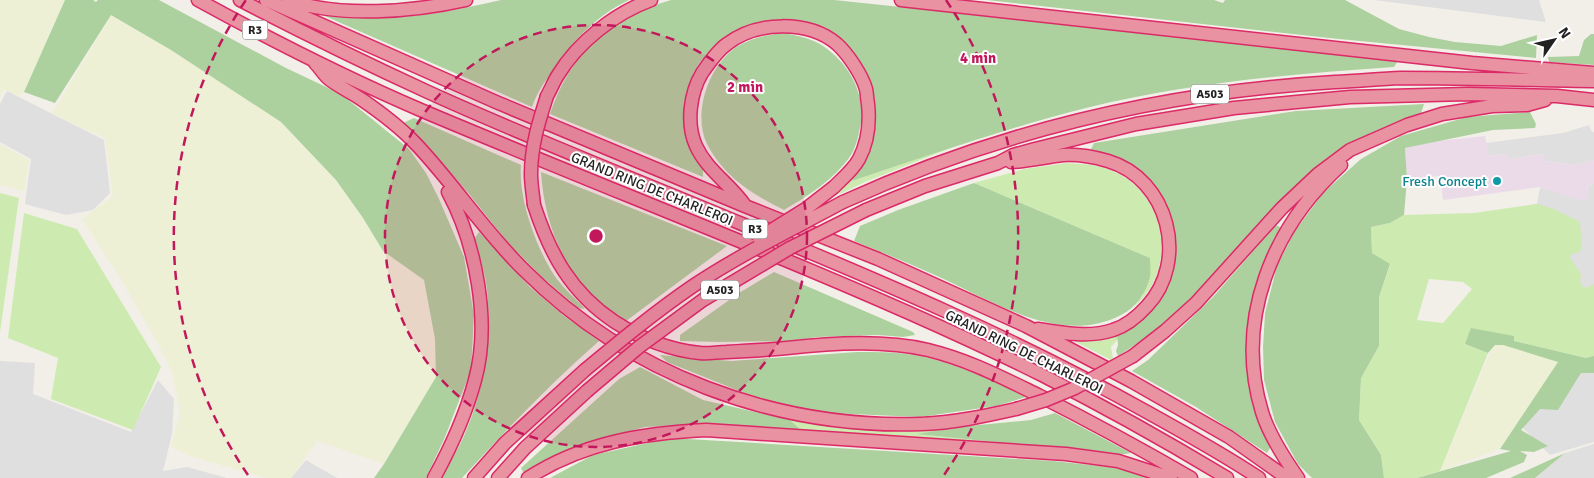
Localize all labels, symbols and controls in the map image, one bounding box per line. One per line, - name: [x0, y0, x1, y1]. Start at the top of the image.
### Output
- north arrow: [1529, 15, 1579, 65]
- road number: R3: [242, 20, 268, 40]
- text: N: [1555, 24, 1574, 42]
- text: 4 min: [960, 49, 996, 67]
- text: 2 min: [727, 78, 763, 96]
- road number: A503: [1191, 85, 1229, 104]
- street label: GRAND RING DE CHARLEROI: [568, 149, 736, 229]
- place label: Fresh Concept: [1402, 173, 1487, 190]
- marker: Fresh Concept: [1491, 175, 1503, 187]
- road number: R3: [742, 220, 768, 238]
- centre of rings: [587, 227, 605, 245]
- road number: A503: [701, 280, 739, 300]
- street label: GRAND RING DE CHARLEROI: [942, 306, 1106, 398]

